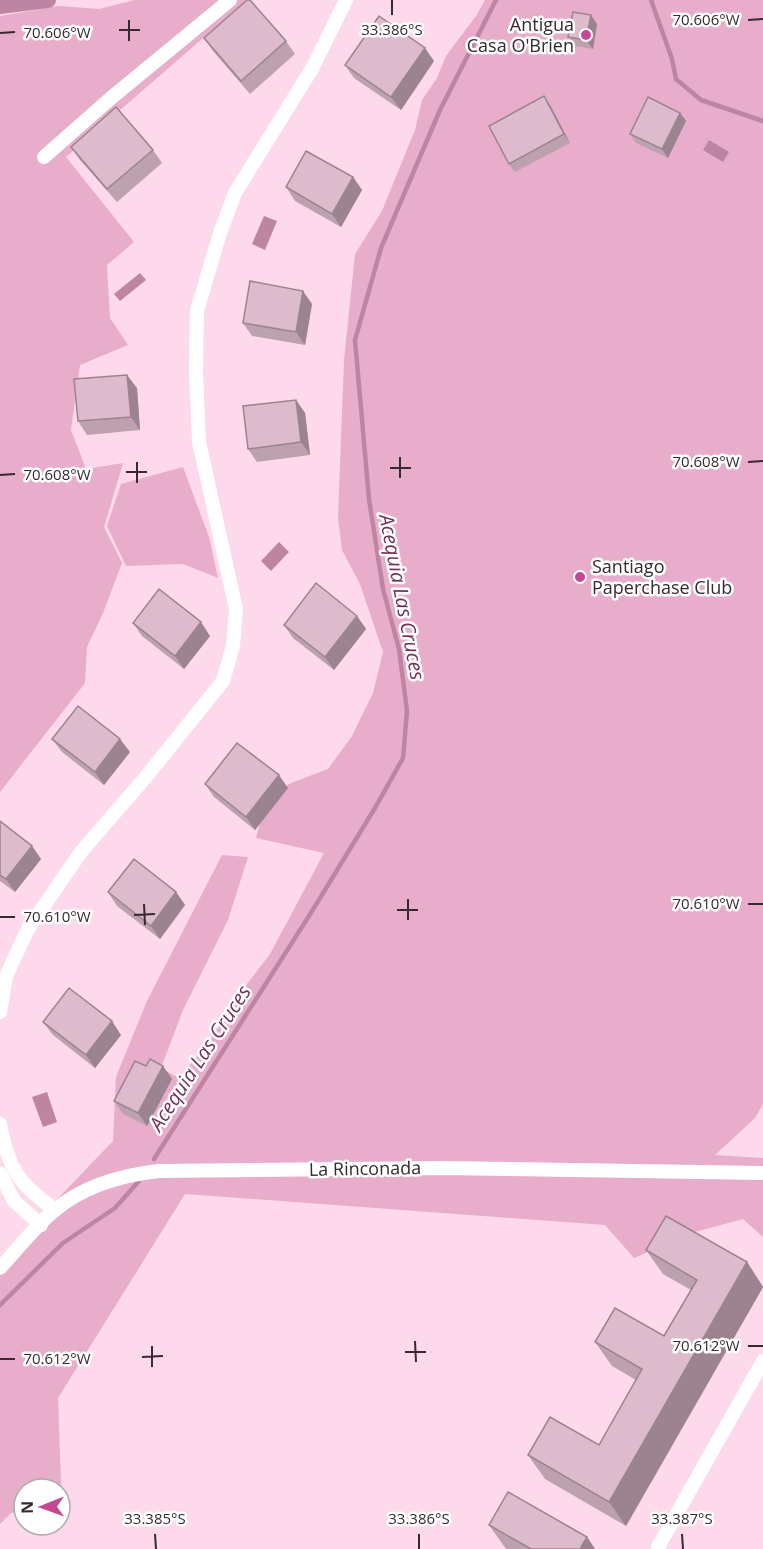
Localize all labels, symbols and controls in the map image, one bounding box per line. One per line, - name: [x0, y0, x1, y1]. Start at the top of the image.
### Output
- text: 70.606°W: [672, 9, 740, 29]
- place label: Antigua Casa O'Brien: [467, 12, 574, 57]
- text: 33.386°S: [361, 19, 423, 39]
- text: 70.606°W: [23, 22, 91, 42]
- marker: Antigua Casa O'Brien: [579, 28, 593, 42]
- text: 70.608°W: [672, 451, 740, 471]
- text: 70.608°W: [23, 464, 91, 484]
- water label: Acequia Las Cruces: [373, 510, 432, 683]
- place label: Santiago Paperchase Club: [592, 554, 732, 599]
- marker: Santiago Paperchase Club: [573, 570, 587, 584]
- text: 70.610°W: [672, 893, 740, 913]
- text: 70.610°W: [23, 906, 91, 926]
- water label: Acequia Las Cruces: [141, 979, 257, 1137]
- street label: La Rinconada: [309, 1155, 421, 1181]
- text: 70.612°W: [672, 1335, 740, 1355]
- text: 70.612°W: [23, 1348, 91, 1368]
- north arrow: [12, 1477, 72, 1537]
- text: N: [16, 1501, 38, 1514]
- text: 33.385°S: [124, 1508, 186, 1528]
- text: 33.386°S: [388, 1508, 450, 1528]
- text: 33.387°S: [651, 1508, 713, 1528]

